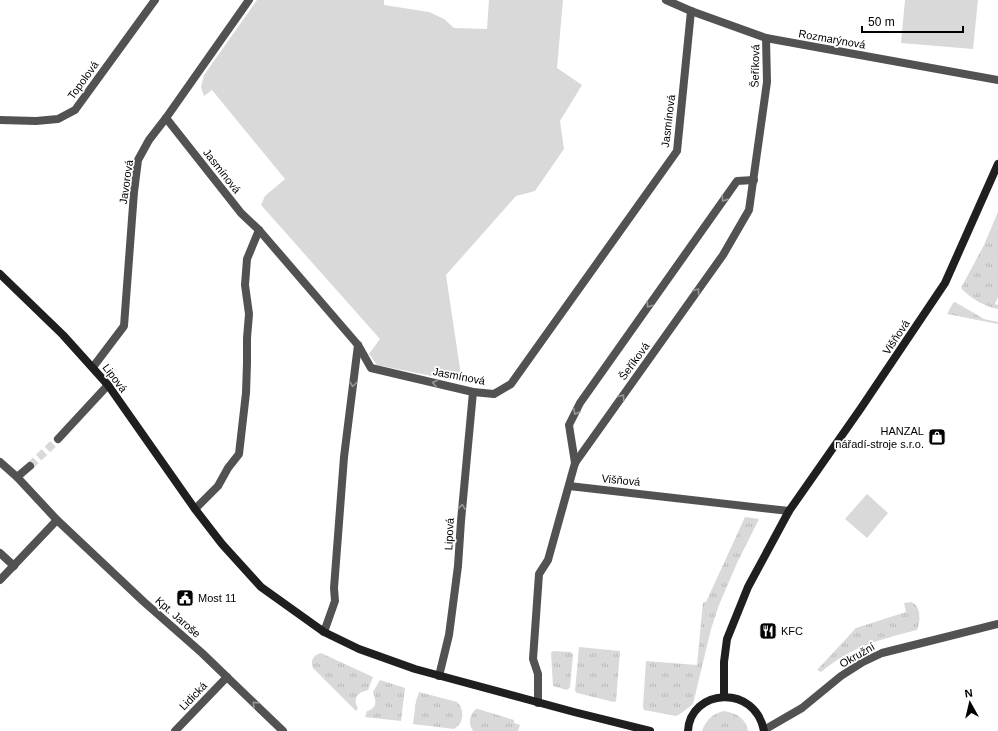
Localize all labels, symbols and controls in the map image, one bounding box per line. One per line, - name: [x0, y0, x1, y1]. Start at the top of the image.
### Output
- scale bar: [862, 8, 963, 34]
- text: 50 m: [868, 15, 895, 29]
- street label: Rozmarýnová: [798, 27, 867, 51]
- street label: Šeříková: [749, 43, 761, 88]
- street label: Topolová: [65, 58, 101, 101]
- street label: Jasmínová: [659, 93, 677, 148]
- street label: Jasmínová: [201, 146, 244, 196]
- street label: Javorová: [117, 158, 135, 205]
- one-way arrow: [721, 195, 729, 202]
- one-way arrow: [692, 288, 700, 295]
- one-way arrow: [646, 301, 654, 308]
- street label: Višňová: [880, 317, 912, 356]
- street label: Šeříková: [616, 339, 652, 382]
- street label: Lipová: [100, 361, 130, 395]
- street label: Jasmínová: [432, 365, 487, 387]
- one-way arrow: [432, 379, 439, 388]
- one-way arrow: [349, 380, 358, 387]
- one-way arrow: [617, 394, 624, 401]
- one-way arrow: [573, 408, 580, 415]
- place label: HANZAL nářadí-stroje s.r.o.: [835, 425, 924, 450]
- shop icon: HANZAL nářadí-stroje s.r.o.: [927, 427, 947, 447]
- street label: Višňová: [601, 472, 642, 488]
- one-way arrow: [457, 504, 466, 510]
- street label: Lipová: [442, 517, 456, 551]
- public building icon: Most 11: [175, 588, 195, 608]
- place label: Most 11: [198, 592, 236, 604]
- street label: Kpt. Jaroše: [153, 594, 203, 640]
- restaurant icon: KFC: [758, 621, 778, 641]
- place label: KFC: [781, 625, 803, 637]
- street label: Okružní: [837, 640, 877, 670]
- street label: Lidická: [177, 679, 210, 712]
- north arrow: [950, 683, 990, 723]
- text: N: [964, 687, 973, 700]
- one-way arrow: [252, 701, 260, 709]

